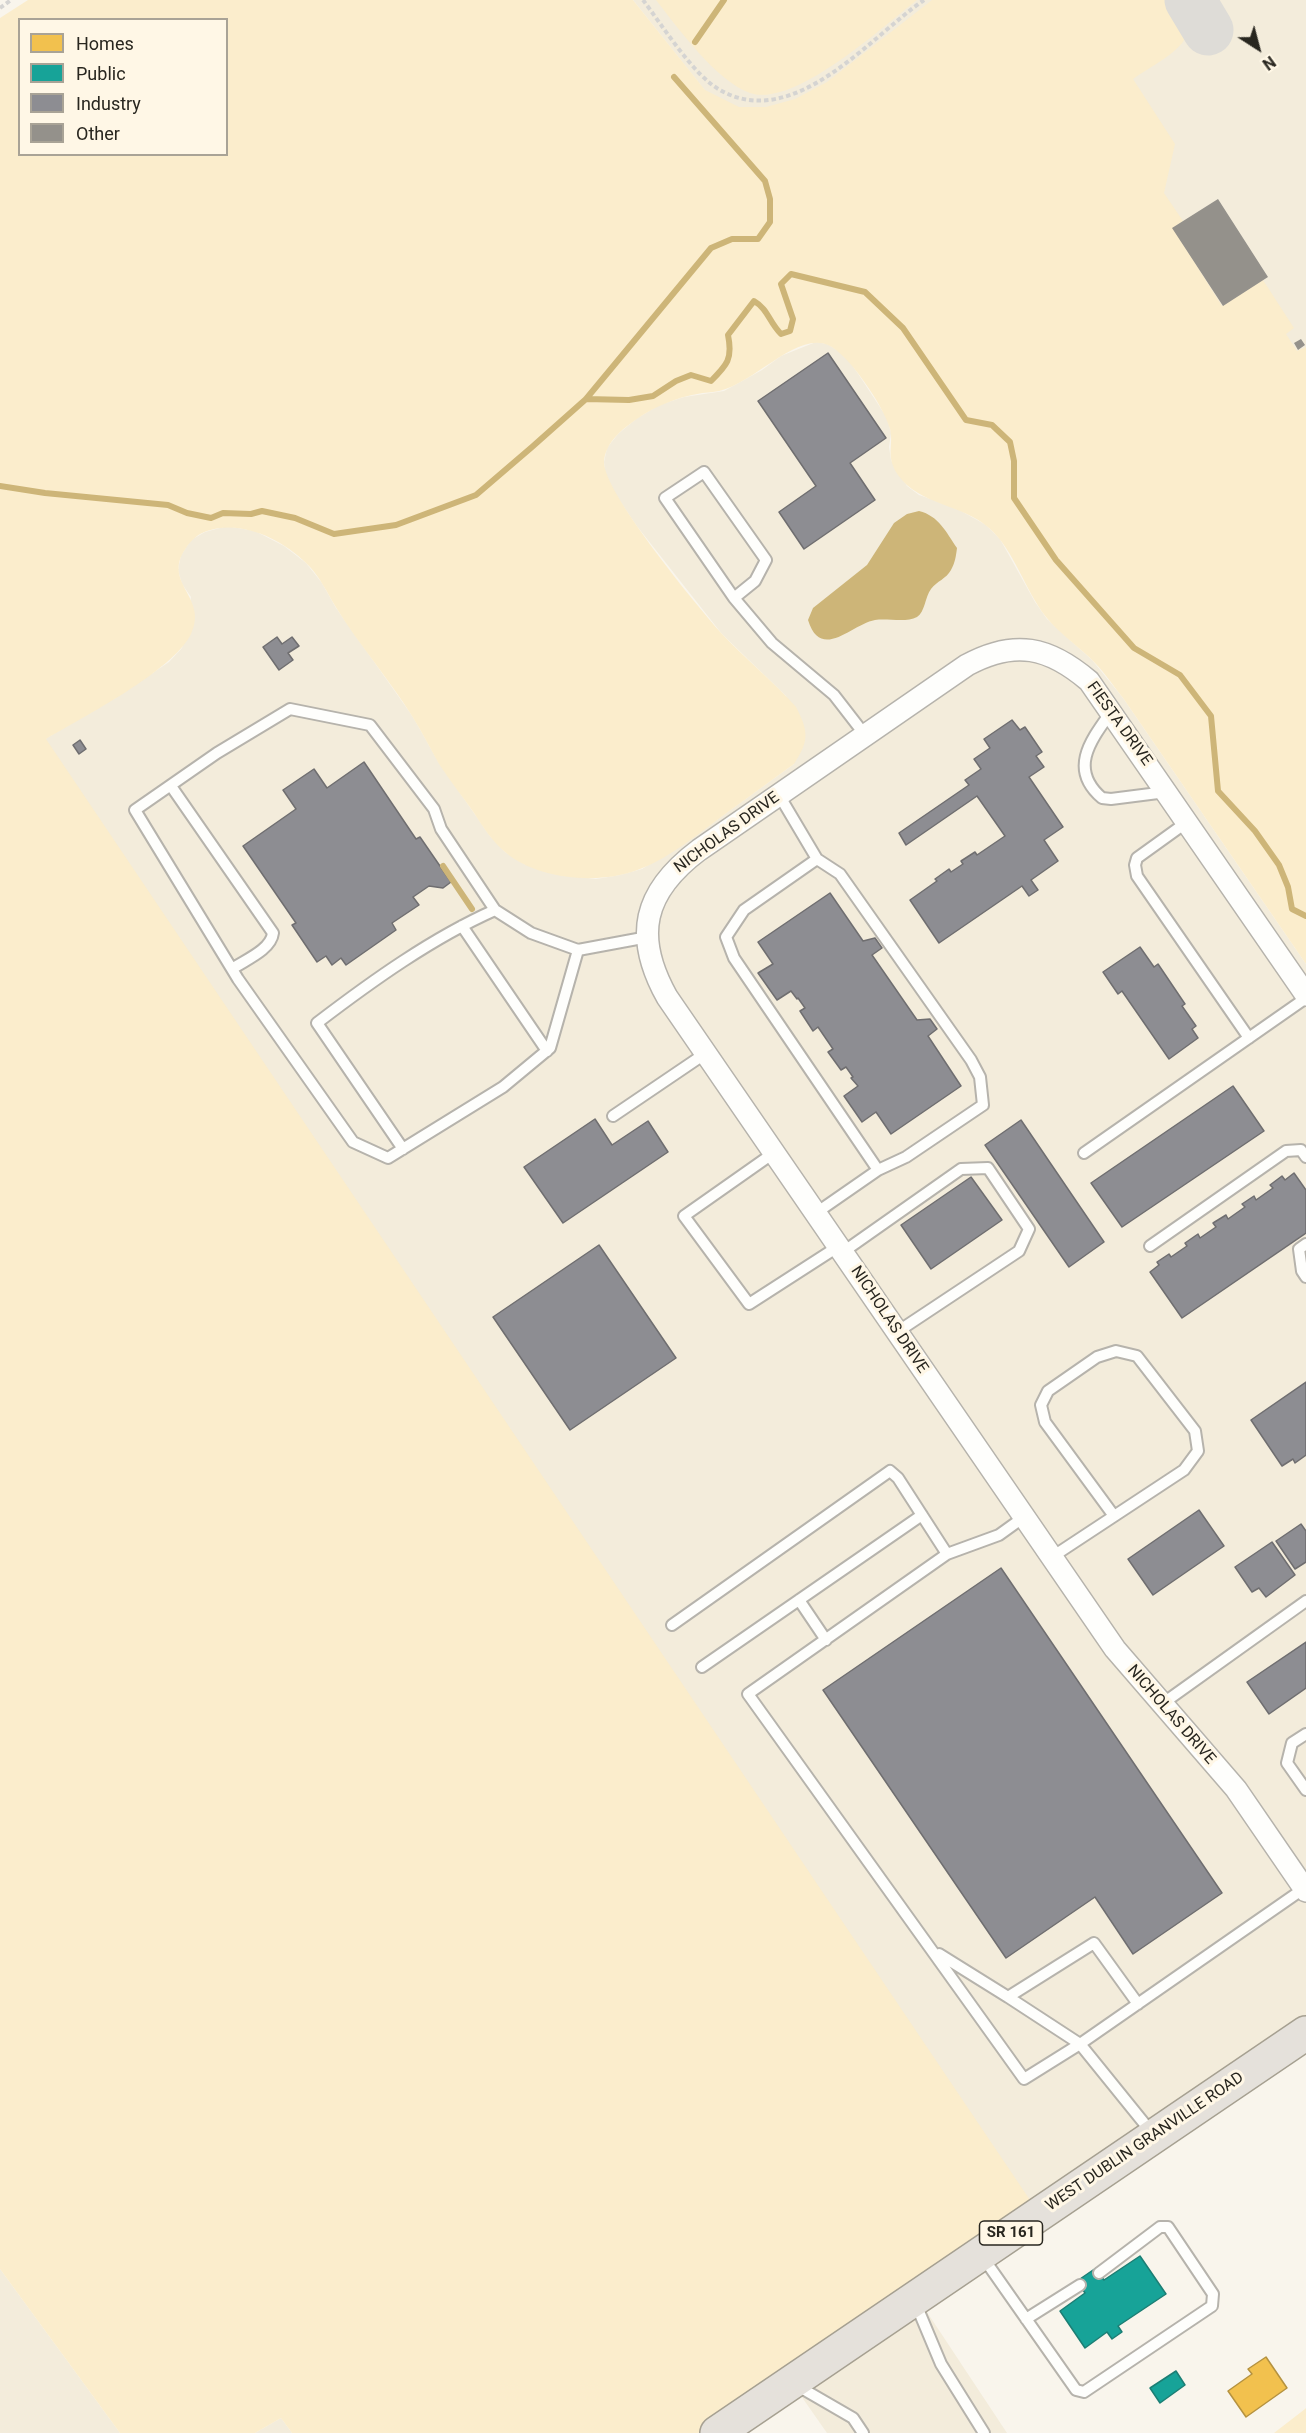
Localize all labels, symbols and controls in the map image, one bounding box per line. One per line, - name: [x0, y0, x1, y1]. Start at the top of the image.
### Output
- legend: [18, 18, 228, 156]
- north arrow: [1228, 18, 1288, 78]
- text: Homes: [76, 33, 134, 54]
- text: N: [1259, 52, 1279, 74]
- text: Public: [76, 63, 126, 84]
- text: Industry: [76, 93, 141, 114]
- text: Other: [76, 123, 120, 144]
- street label: FIESTA DRIVE: [1082, 678, 1156, 770]
- street label: NICHOLAS DRIVE: [671, 788, 783, 878]
- street label: NICHOLAS DRIVE: [846, 1263, 932, 1377]
- street label: NICHOLAS DRIVE: [1123, 1661, 1219, 1769]
- street label: WEST DUBLIN GRANVILLE ROAD: [1042, 2068, 1248, 2216]
- road number: SR 161: [980, 2221, 1042, 2245]

